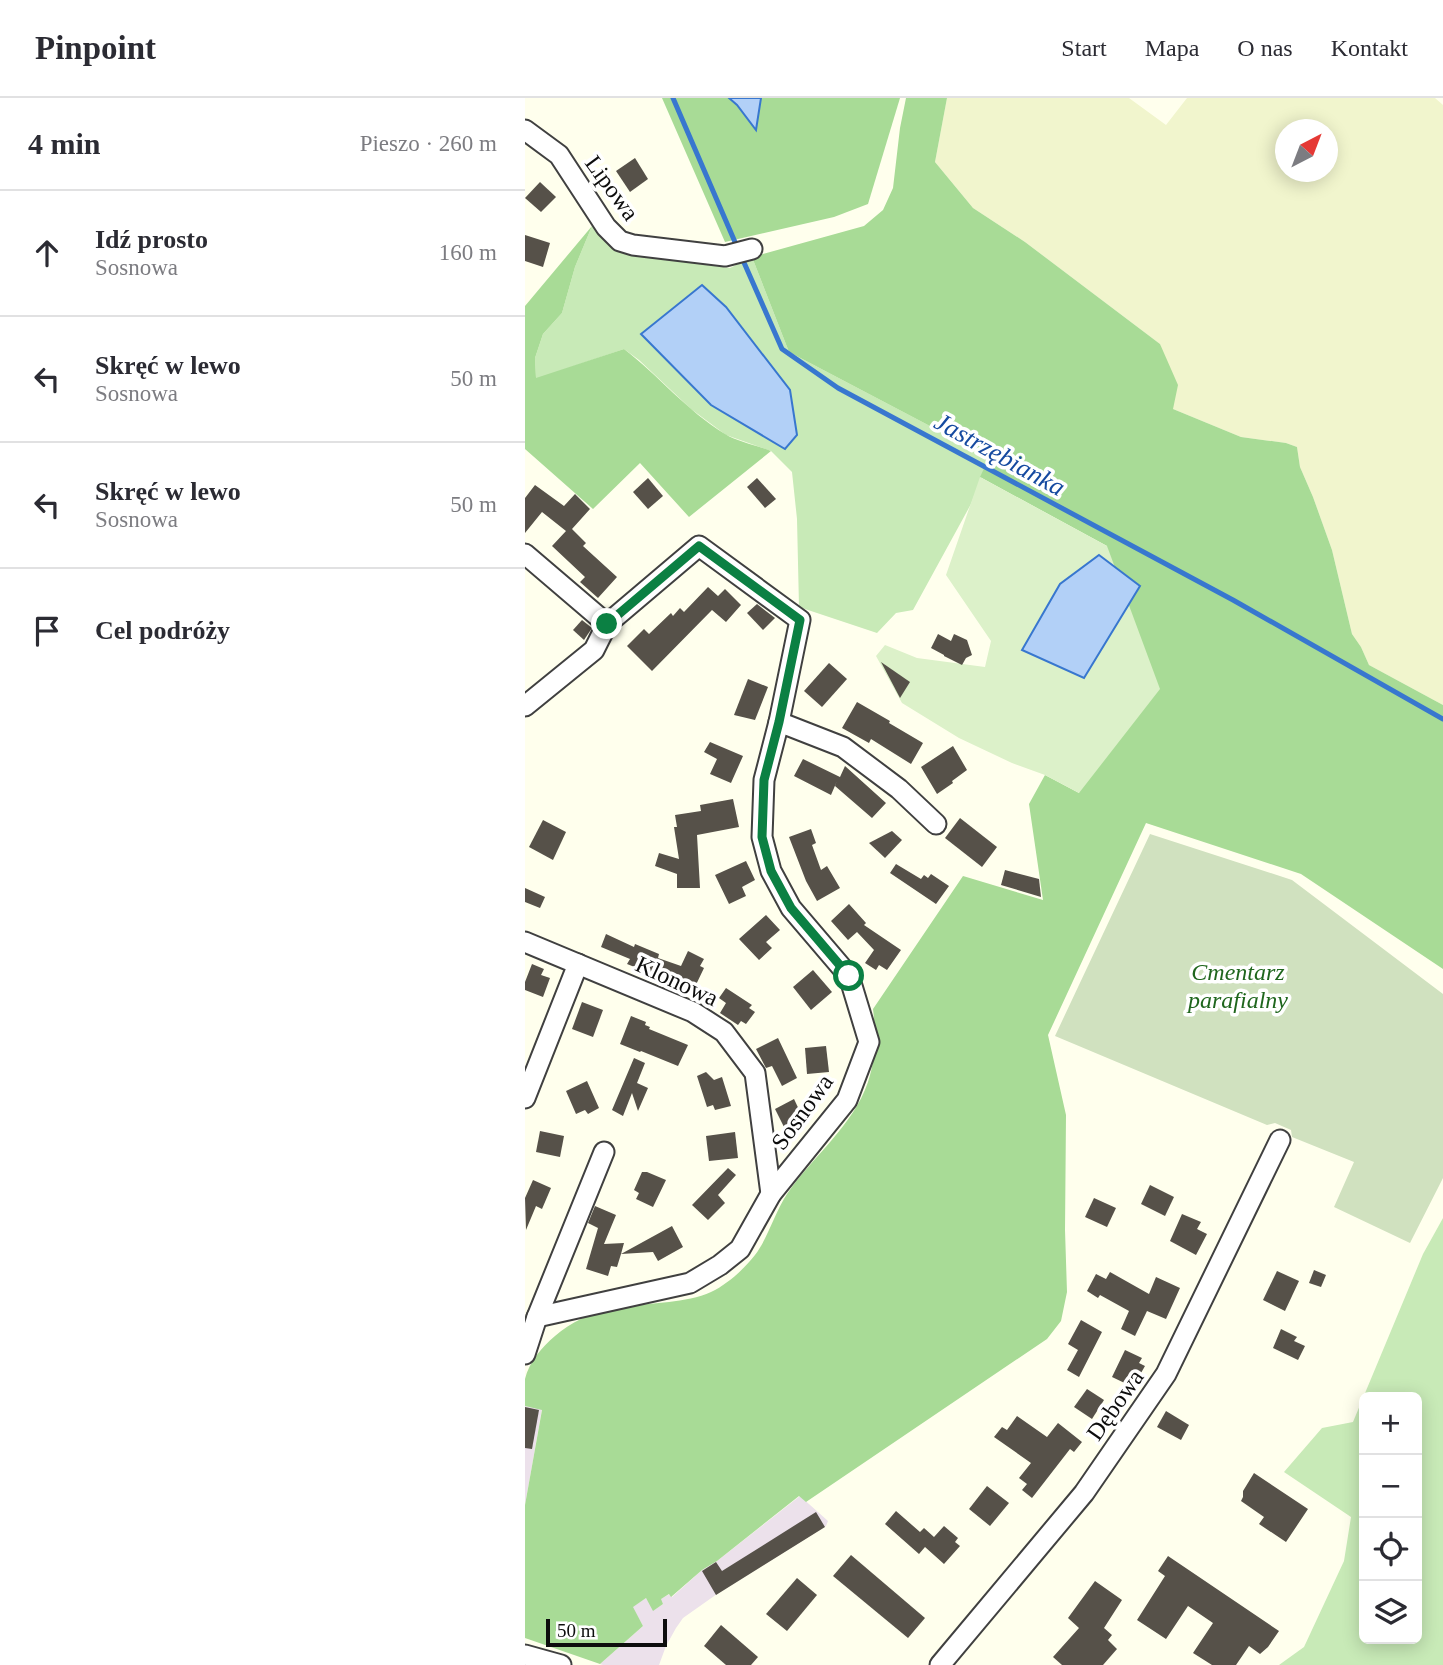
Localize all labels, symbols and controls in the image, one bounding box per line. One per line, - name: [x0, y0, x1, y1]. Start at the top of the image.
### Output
- text: Pinpoint: [35, 30, 156, 66]
- text: Start: [1061, 35, 1107, 61]
- text: Mapa: [1145, 35, 1199, 61]
- text: O nas: [1237, 35, 1293, 61]
- text: Kontakt: [1331, 35, 1408, 61]
- north arrow: [1275, 119, 1338, 182]
- text: 4 min: [28, 127, 101, 160]
- text: Pieszo · 260 m: [360, 131, 497, 156]
- street label: Lipowa: [580, 151, 644, 226]
- text: Idź prosto: [95, 225, 208, 254]
- icon: ahead: [28, 234, 66, 272]
- text: 160 m: [439, 240, 497, 265]
- text: Sosnowa: [95, 255, 178, 280]
- text: Skręć w lewo: [95, 351, 241, 380]
- icon: left: [28, 360, 66, 398]
- text: 50 m: [450, 366, 497, 391]
- text: Sosnowa: [95, 381, 178, 406]
- water label: Jastrzębianka: [930, 407, 1070, 502]
- text: Skręć w lewo: [95, 477, 241, 506]
- icon: left: [28, 486, 66, 524]
- text: 50 m: [450, 492, 497, 517]
- text: Sosnowa: [95, 507, 178, 532]
- route end: [591, 608, 622, 639]
- icon: arrive: [28, 612, 66, 650]
- text: Cel podróży: [95, 616, 230, 645]
- street label: Klonowa: [632, 951, 723, 1012]
- park label: Cmentarz parafialny: [1186, 959, 1288, 1013]
- route start: [833, 960, 864, 991]
- street label: Sosnowa: [766, 1069, 838, 1155]
- street label: Dębowa: [1081, 1365, 1149, 1445]
- map controls: [1359, 1392, 1422, 1644]
- button: +: [1359, 1392, 1422, 1455]
- button: −: [1359, 1455, 1422, 1518]
- button: locate: [1359, 1518, 1422, 1581]
- button: layers: [1359, 1581, 1422, 1644]
- scale bar: [546, 1616, 667, 1648]
- text: 50 m: [557, 1620, 596, 1641]

